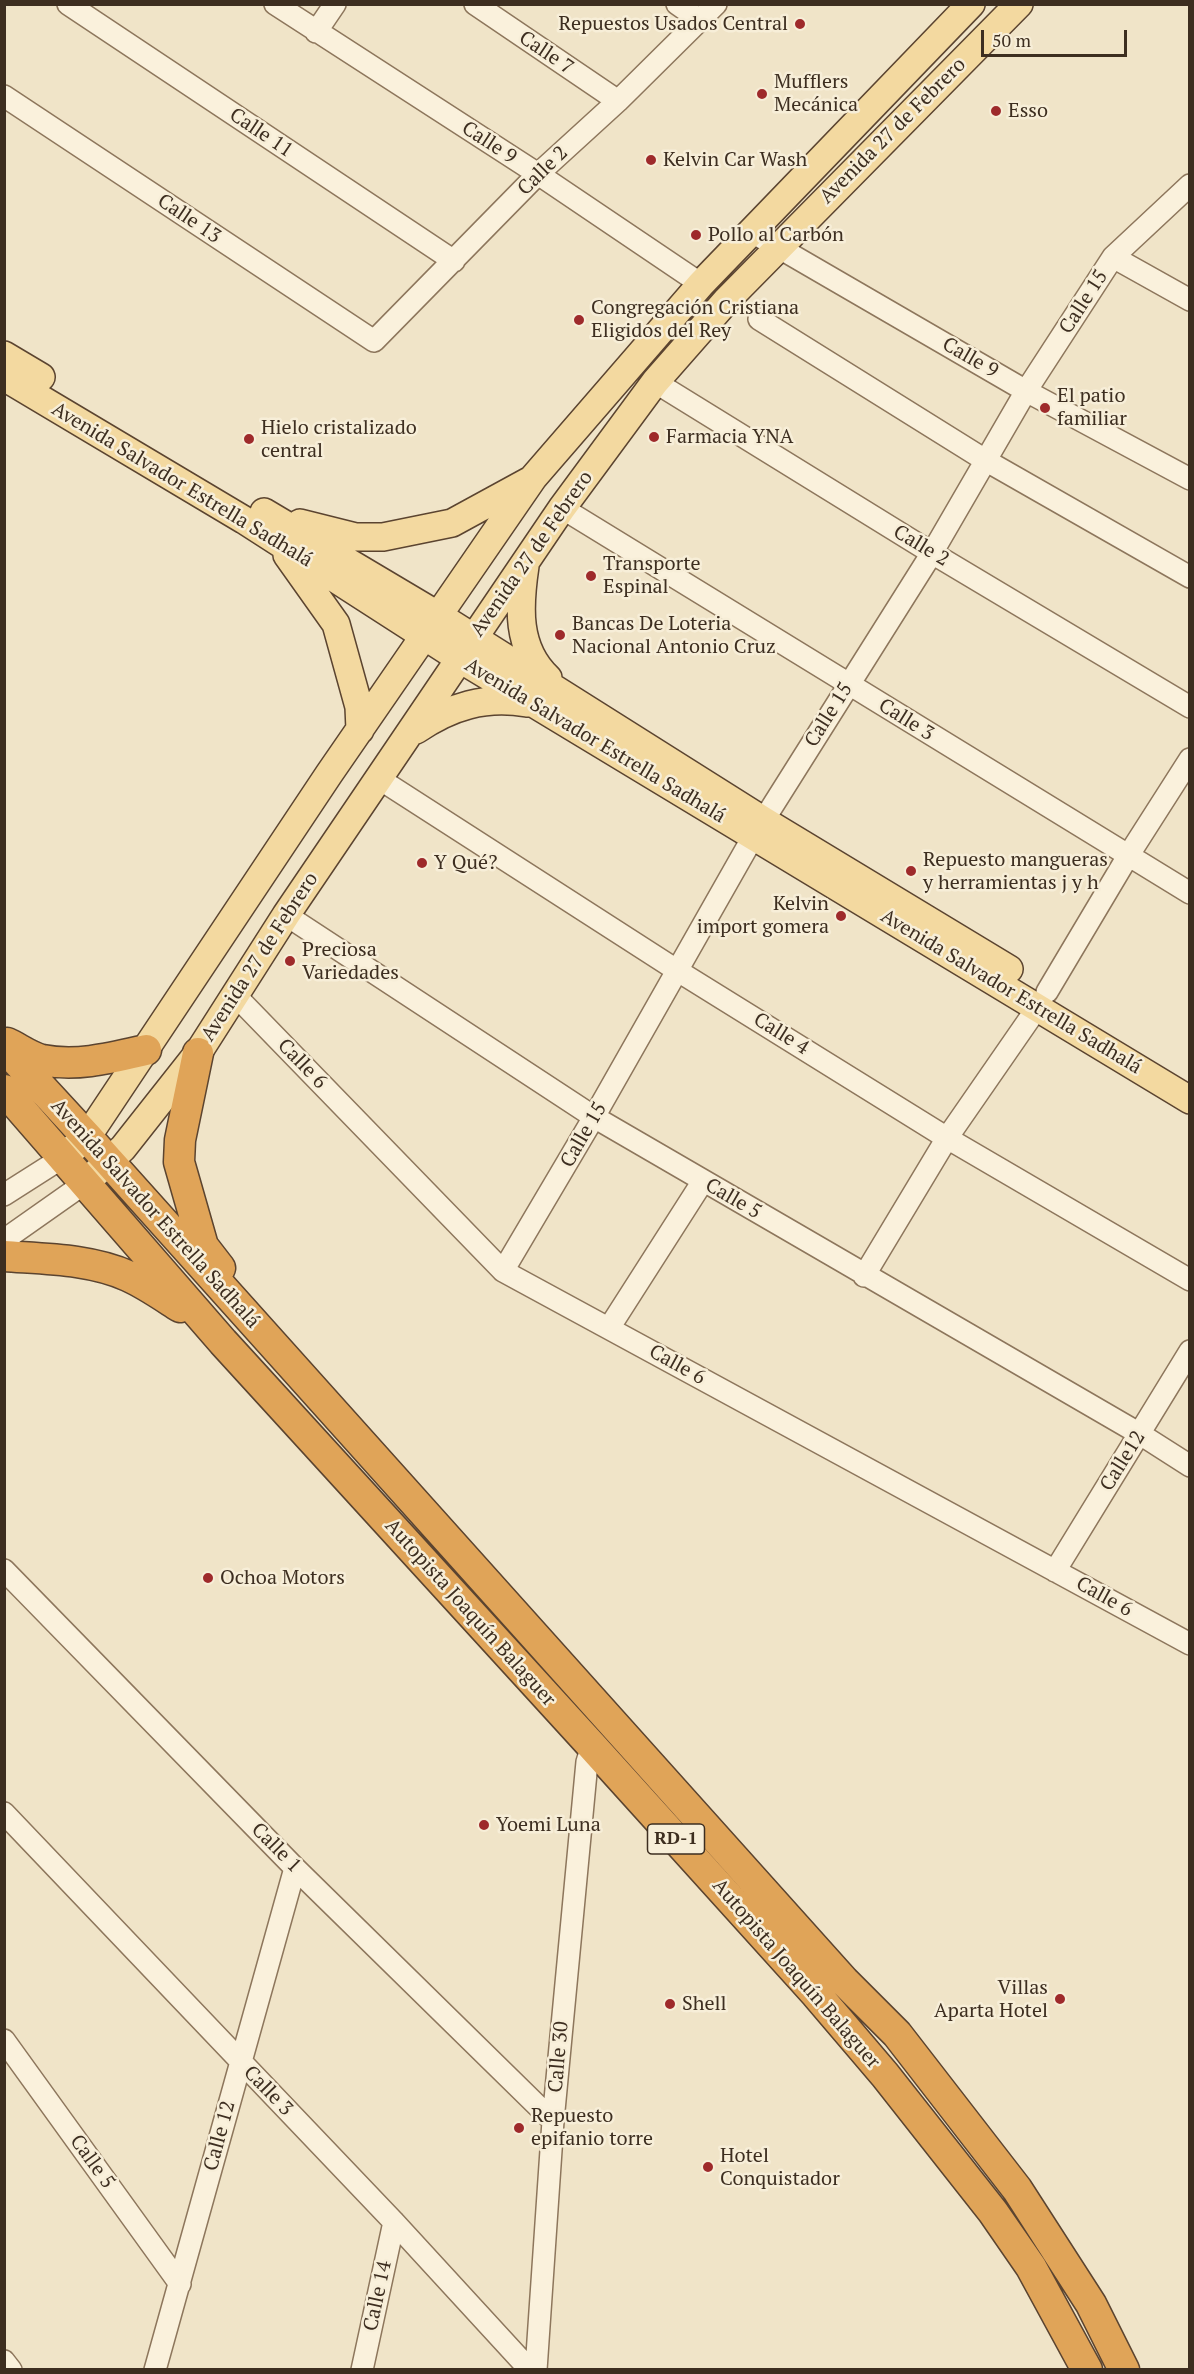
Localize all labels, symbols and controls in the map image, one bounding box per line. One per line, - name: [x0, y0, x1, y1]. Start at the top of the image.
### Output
- place label: Repuestos Usados Central: [559, 12, 788, 36]
- marker: Repuestos Usados Central: [793, 17, 807, 31]
- scale bar: [984, 18, 1130, 56]
- street label: Calle 7: [514, 26, 578, 80]
- text: 50 m: [992, 28, 1031, 52]
- street label: Avenida 27 de Febrero: [815, 53, 971, 209]
- place label: Mufflers Mecánica: [774, 70, 858, 117]
- marker: Mufflers Mecánica: [755, 87, 769, 101]
- place label: Esso: [1008, 99, 1048, 123]
- street label: Calle 11: [225, 103, 297, 163]
- marker: Esso: [989, 104, 1003, 118]
- street label: Calle 9: [457, 116, 521, 170]
- street label: Calle 2: [513, 141, 573, 201]
- place label: Kelvin Car Wash: [663, 148, 807, 172]
- marker: Kelvin Car Wash: [644, 153, 658, 167]
- street label: Calle 13: [153, 189, 225, 249]
- place label: Pollo al Carbón: [708, 223, 844, 247]
- marker: Pollo al Carbón: [689, 228, 703, 242]
- street label: Calle 15: [1055, 266, 1113, 338]
- place label: Congregación Cristiana Eligidos del Rey: [591, 296, 799, 343]
- marker: Congregación Cristiana Eligidos del Rey: [572, 313, 586, 327]
- street label: Calle 9: [938, 332, 1002, 384]
- place label: El patio familiar: [1057, 384, 1127, 431]
- street label: Avenida Salvador Estrella Sadhalá: [47, 397, 317, 573]
- marker: El patio familiar: [1038, 401, 1052, 415]
- place label: Hielo cristalizado central: [261, 416, 417, 463]
- place label: Farmacia YNA: [666, 425, 793, 449]
- marker: Farmacia YNA: [647, 430, 661, 444]
- marker: Hielo cristalizado central: [242, 432, 256, 446]
- street label: Avenida 27 de Febrero: [466, 467, 598, 641]
- street label: Calle 2: [889, 520, 953, 572]
- place label: Transporte Espinal: [603, 552, 701, 599]
- marker: Transporte Espinal: [584, 569, 598, 583]
- place label: Bancas De Loteria Nacional Antonio Cruz: [572, 612, 776, 659]
- marker: Bancas De Loteria Nacional Antonio Cruz: [553, 628, 567, 642]
- street label: Avenida Salvador Estrella Sadhalá: [460, 653, 730, 829]
- street label: Calle 15: [800, 678, 858, 752]
- street label: Calle 3: [874, 694, 938, 746]
- place label: Repuesto mangueras y herramientas j y h: [923, 848, 1108, 895]
- place label: Y Qué?: [434, 851, 498, 875]
- marker: Y Qué?: [415, 856, 429, 870]
- marker: Repuesto mangueras y herramientas j y h: [904, 864, 918, 878]
- street label: Avenida 27 de Febrero: [196, 868, 324, 1046]
- place label: Kelvin import gomera: [697, 892, 829, 939]
- street label: Avenida Salvador Estrella Sadhalá: [876, 904, 1146, 1080]
- marker: Kelvin import gomera: [834, 909, 848, 923]
- place label: Preciosa Variedades: [302, 938, 399, 985]
- marker: Preciosa Variedades: [283, 954, 297, 968]
- street label: Calle 4: [749, 1008, 813, 1060]
- street label: Calle 6: [272, 1034, 332, 1094]
- street label: Avenida Salvador Estrella Sadhalá: [46, 1094, 264, 1334]
- street label: Calle 15: [556, 1098, 612, 1172]
- street label: Calle 5: [701, 1173, 765, 1225]
- street label: Calle 6: [645, 1340, 709, 1390]
- street label: Calle12: [1095, 1426, 1151, 1496]
- street label: Autopista Joaquín Balaguer: [380, 1515, 560, 1711]
- place label: Ochoa Motors: [220, 1566, 345, 1590]
- marker: Ochoa Motors: [201, 1571, 215, 1585]
- street label: Calle 6: [1072, 1572, 1136, 1622]
- place label: Yoemi Luna: [496, 1813, 601, 1837]
- street label: Calle 1: [246, 1818, 306, 1878]
- marker: Yoemi Luna: [477, 1818, 491, 1832]
- road number: RD-1: [648, 1824, 704, 1854]
- street label: Autopista Joaquín Balaguer: [707, 1874, 885, 2074]
- place label: Villas Aparta Hotel: [934, 1976, 1048, 2023]
- place label: Shell: [682, 1992, 727, 2016]
- marker: Villas Aparta Hotel: [1053, 1992, 1067, 2006]
- marker: Shell: [663, 1997, 677, 2011]
- street label: Calle 30: [544, 2020, 574, 2094]
- street label: Calle 3: [238, 2061, 298, 2121]
- street label: Calle 12: [199, 2098, 241, 2174]
- place label: Repuesto epifanio torre: [531, 2104, 653, 2151]
- marker: Repuesto epifanio torre: [512, 2121, 526, 2135]
- street label: Calle 5: [64, 2130, 120, 2194]
- place label: Hotel Conquistador: [720, 2144, 840, 2191]
- marker: Hotel Conquistador: [701, 2160, 715, 2174]
- street label: Calle 14: [359, 2259, 397, 2333]

